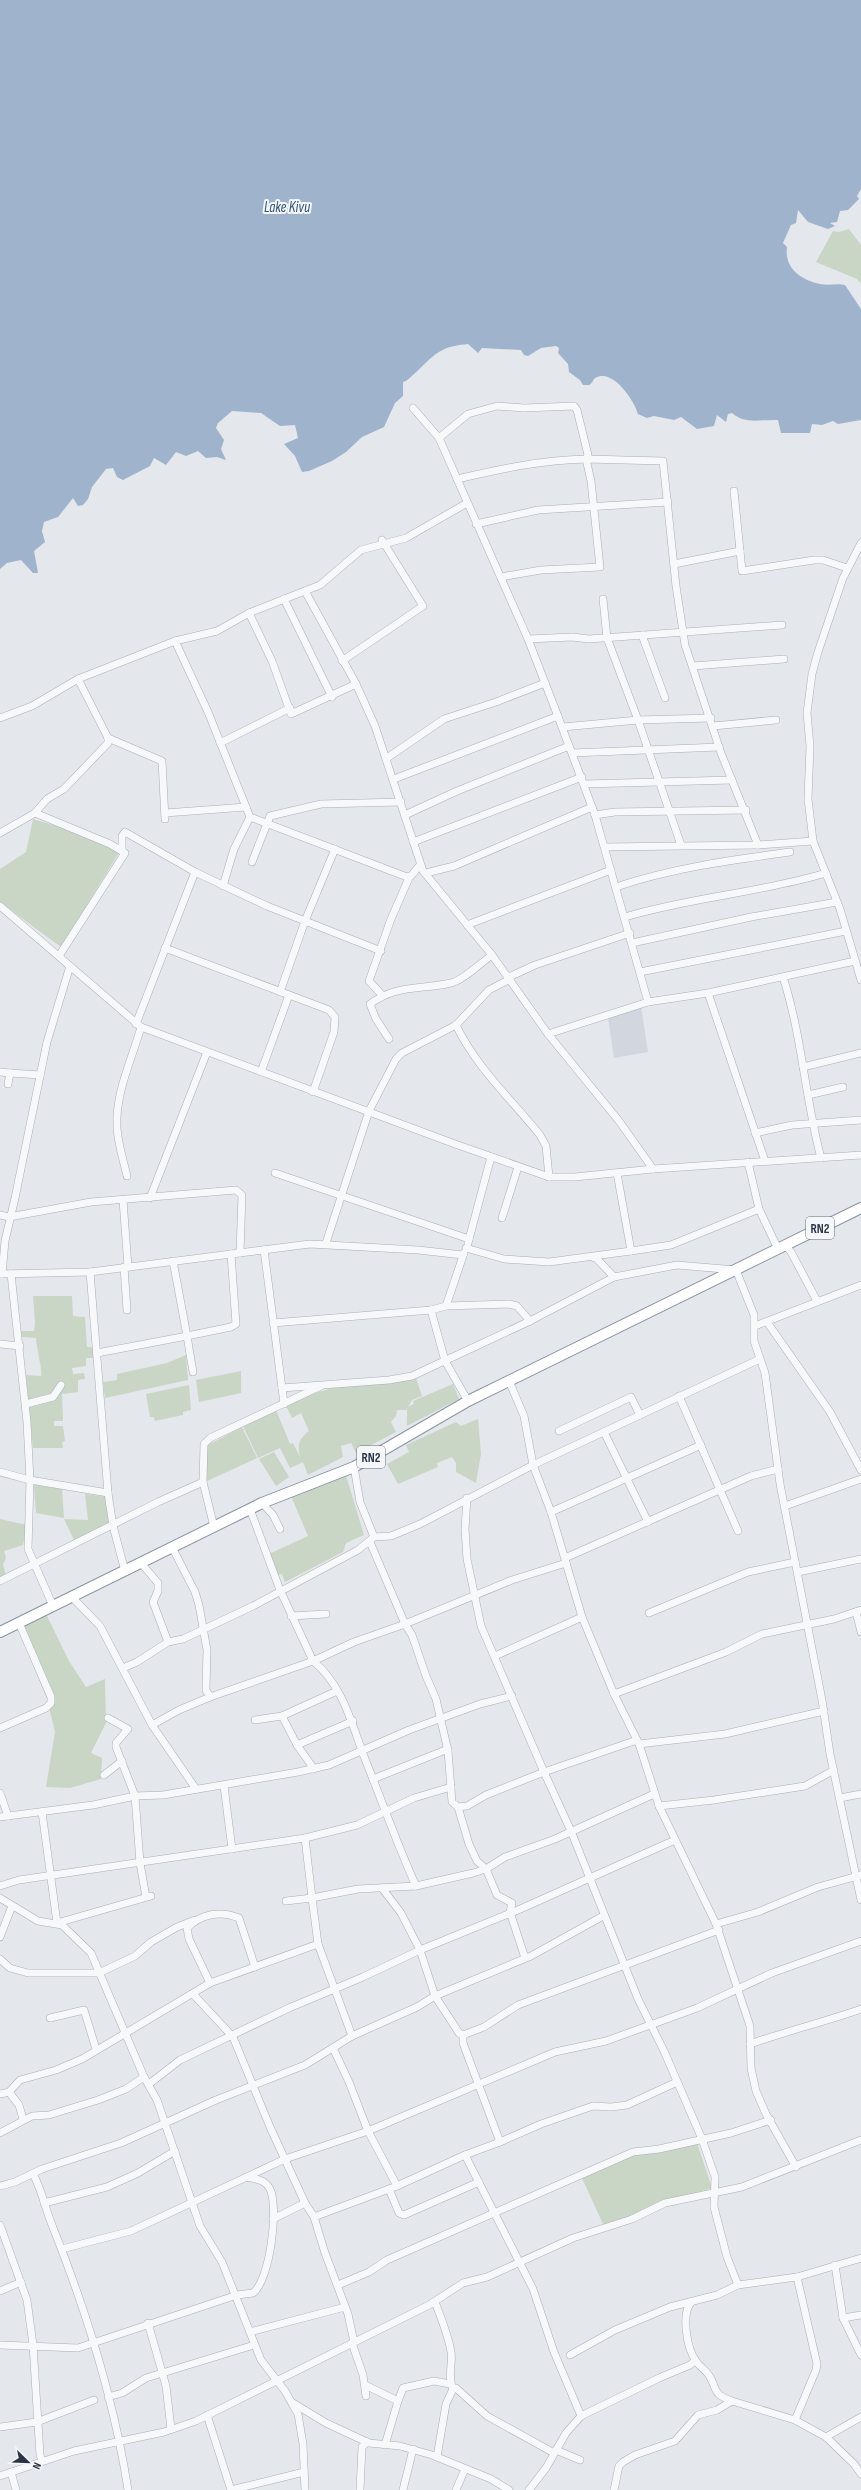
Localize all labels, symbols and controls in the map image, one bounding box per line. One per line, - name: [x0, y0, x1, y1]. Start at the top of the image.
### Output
- water label: Lake Kivu: [264, 198, 311, 217]
- road number: RN2: [806, 1217, 834, 1239]
- road number: RN2: [357, 1446, 385, 1468]
- north arrow: [8, 2442, 48, 2482]
- text: N: [30, 2460, 44, 2471]

